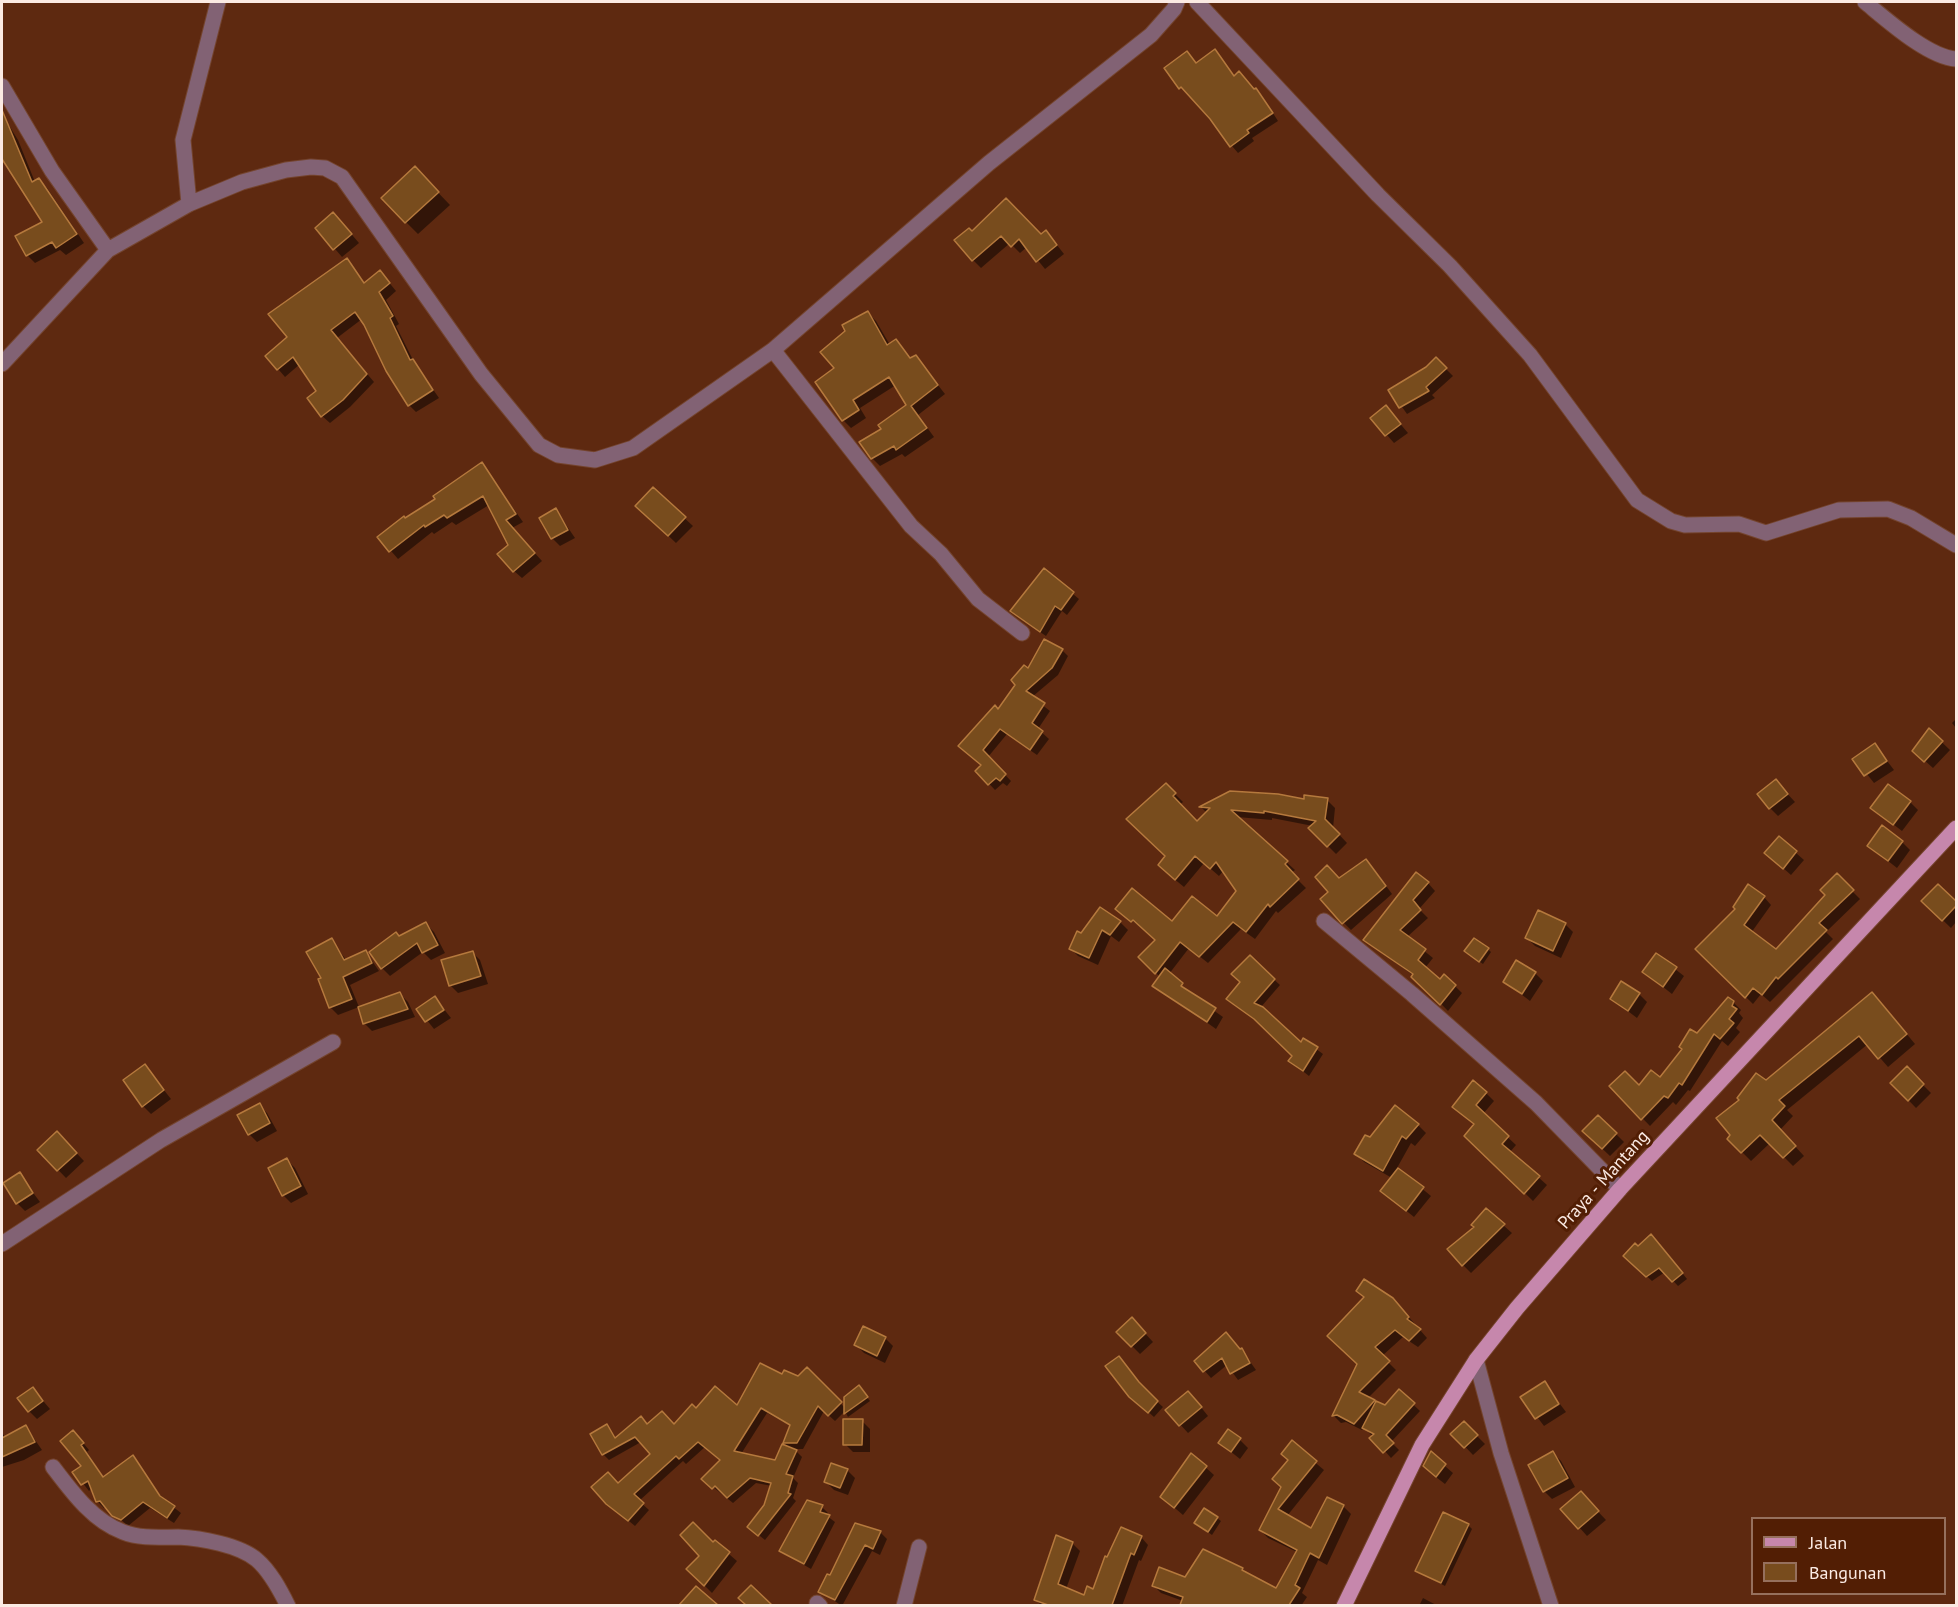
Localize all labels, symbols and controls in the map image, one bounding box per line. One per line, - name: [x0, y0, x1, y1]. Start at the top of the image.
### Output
- street label: Praya - Mantang: [1554, 1126, 1654, 1234]
- legend: [1751, 1517, 1946, 1595]
- text: Jalan: [1809, 1531, 1847, 1554]
- text: Bangunan: [1809, 1561, 1886, 1584]

